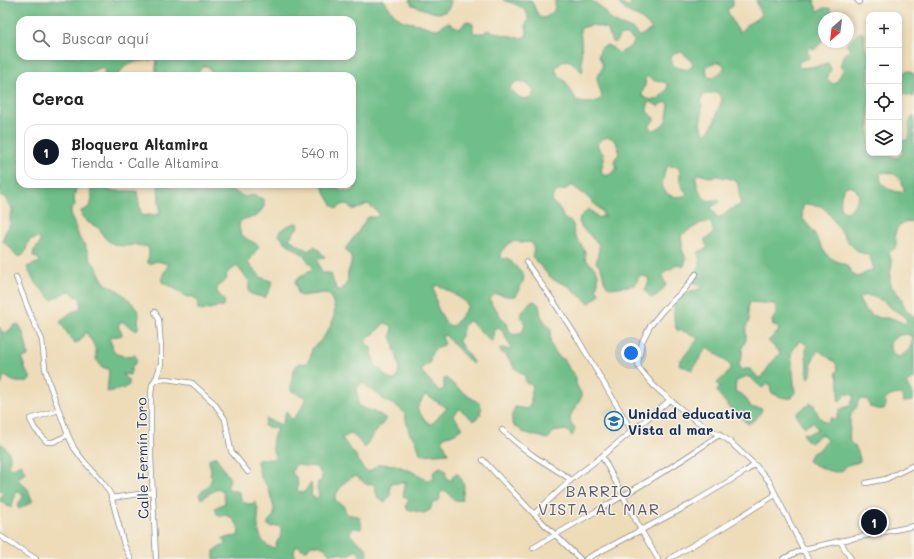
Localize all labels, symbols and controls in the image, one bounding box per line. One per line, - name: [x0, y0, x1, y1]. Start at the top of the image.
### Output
- north arrow: [818, 12, 854, 48]
- map controls: [866, 12, 902, 156]
- button: +: [866, 12, 902, 48]
- search box: [16, 16, 356, 60]
- icon: search: [30, 27, 52, 49]
- text: Buscar aquí: [62, 28, 149, 48]
- button: −: [866, 48, 902, 84]
- button: locate: [866, 84, 902, 120]
- text: Cerca: [32, 87, 84, 109]
- button: layers: [866, 120, 902, 156]
- text: Bloquera Altamira: [71, 134, 208, 154]
- text: 1: [43, 144, 49, 161]
- text: 540 m: [301, 144, 339, 161]
- text: Tienda · Calle Altamira: [71, 154, 219, 171]
- your location: [621, 343, 641, 363]
- street label: Calle Fermín Toro: [131, 397, 153, 519]
- place label: Unidad educativa Vista al mar: [628, 404, 752, 439]
- school or university icon: Unidad educativa Vista al mar: [603, 410, 625, 432]
- district label: BARRIO VISTA AL MAR: [538, 480, 660, 519]
- pin: 1: [861, 507, 887, 537]

